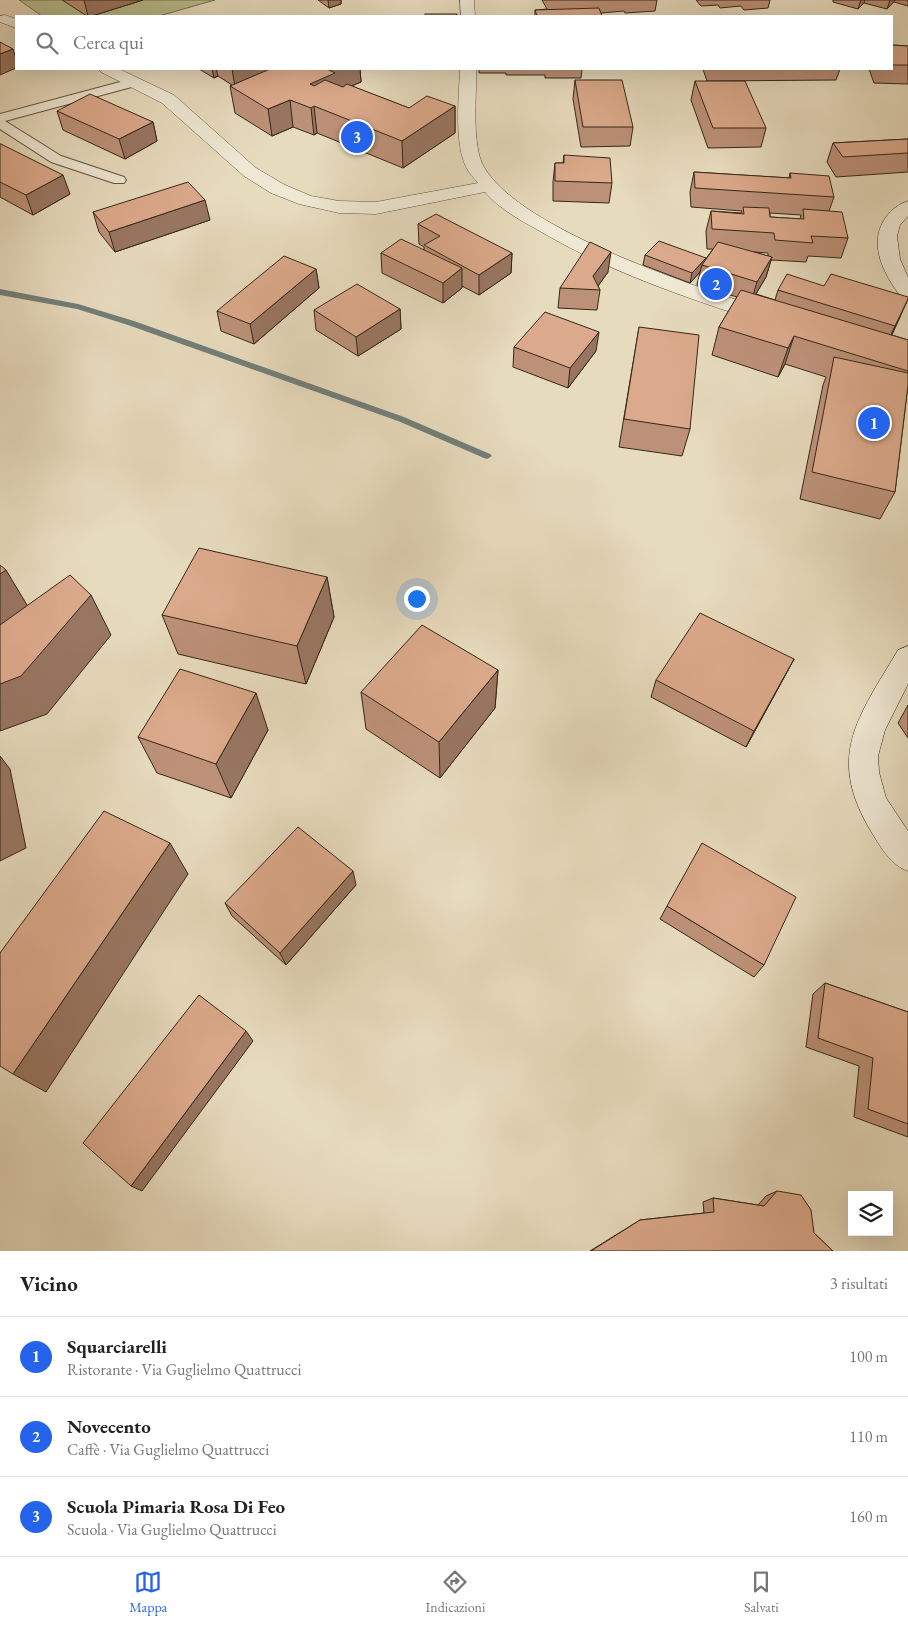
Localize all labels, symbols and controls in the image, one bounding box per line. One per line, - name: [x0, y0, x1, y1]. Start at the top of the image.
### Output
- search box: [15, 15, 893, 70]
- icon: search: [33, 29, 61, 57]
- text: Cerca qui: [73, 30, 144, 55]
- pin: 3: [341, 118, 373, 156]
- pin: 2: [700, 265, 732, 303]
- pin: 1: [858, 404, 890, 442]
- your location: [404, 586, 430, 612]
- map controls: [848, 1191, 893, 1236]
- button: layers: [848, 1191, 893, 1236]
- text: Vicino: [20, 1270, 78, 1297]
- text: 3 risultati: [830, 1273, 888, 1294]
- text: Squarciarelli: [67, 1334, 167, 1359]
- text: 1: [32, 1346, 40, 1367]
- text: 100 m: [849, 1346, 888, 1367]
- text: Ristorante · Via Guglielmo Quattrucci: [67, 1359, 301, 1380]
- text: Novecento: [67, 1414, 151, 1439]
- text: 2: [32, 1426, 40, 1447]
- text: 110 m: [849, 1426, 888, 1447]
- text: Caffè · Via Guglielmo Quattrucci: [67, 1439, 269, 1460]
- text: Scuola Pimaria Rosa Di Feo: [67, 1494, 285, 1519]
- text: 3: [32, 1506, 40, 1527]
- text: 160 m: [849, 1506, 888, 1527]
- text: Scuola · Via Guglielmo Quattrucci: [67, 1519, 277, 1540]
- tab: Mappa: [129, 1568, 167, 1616]
- tab: Indicazioni: [426, 1568, 485, 1616]
- tab: Salvati: [744, 1568, 779, 1616]

